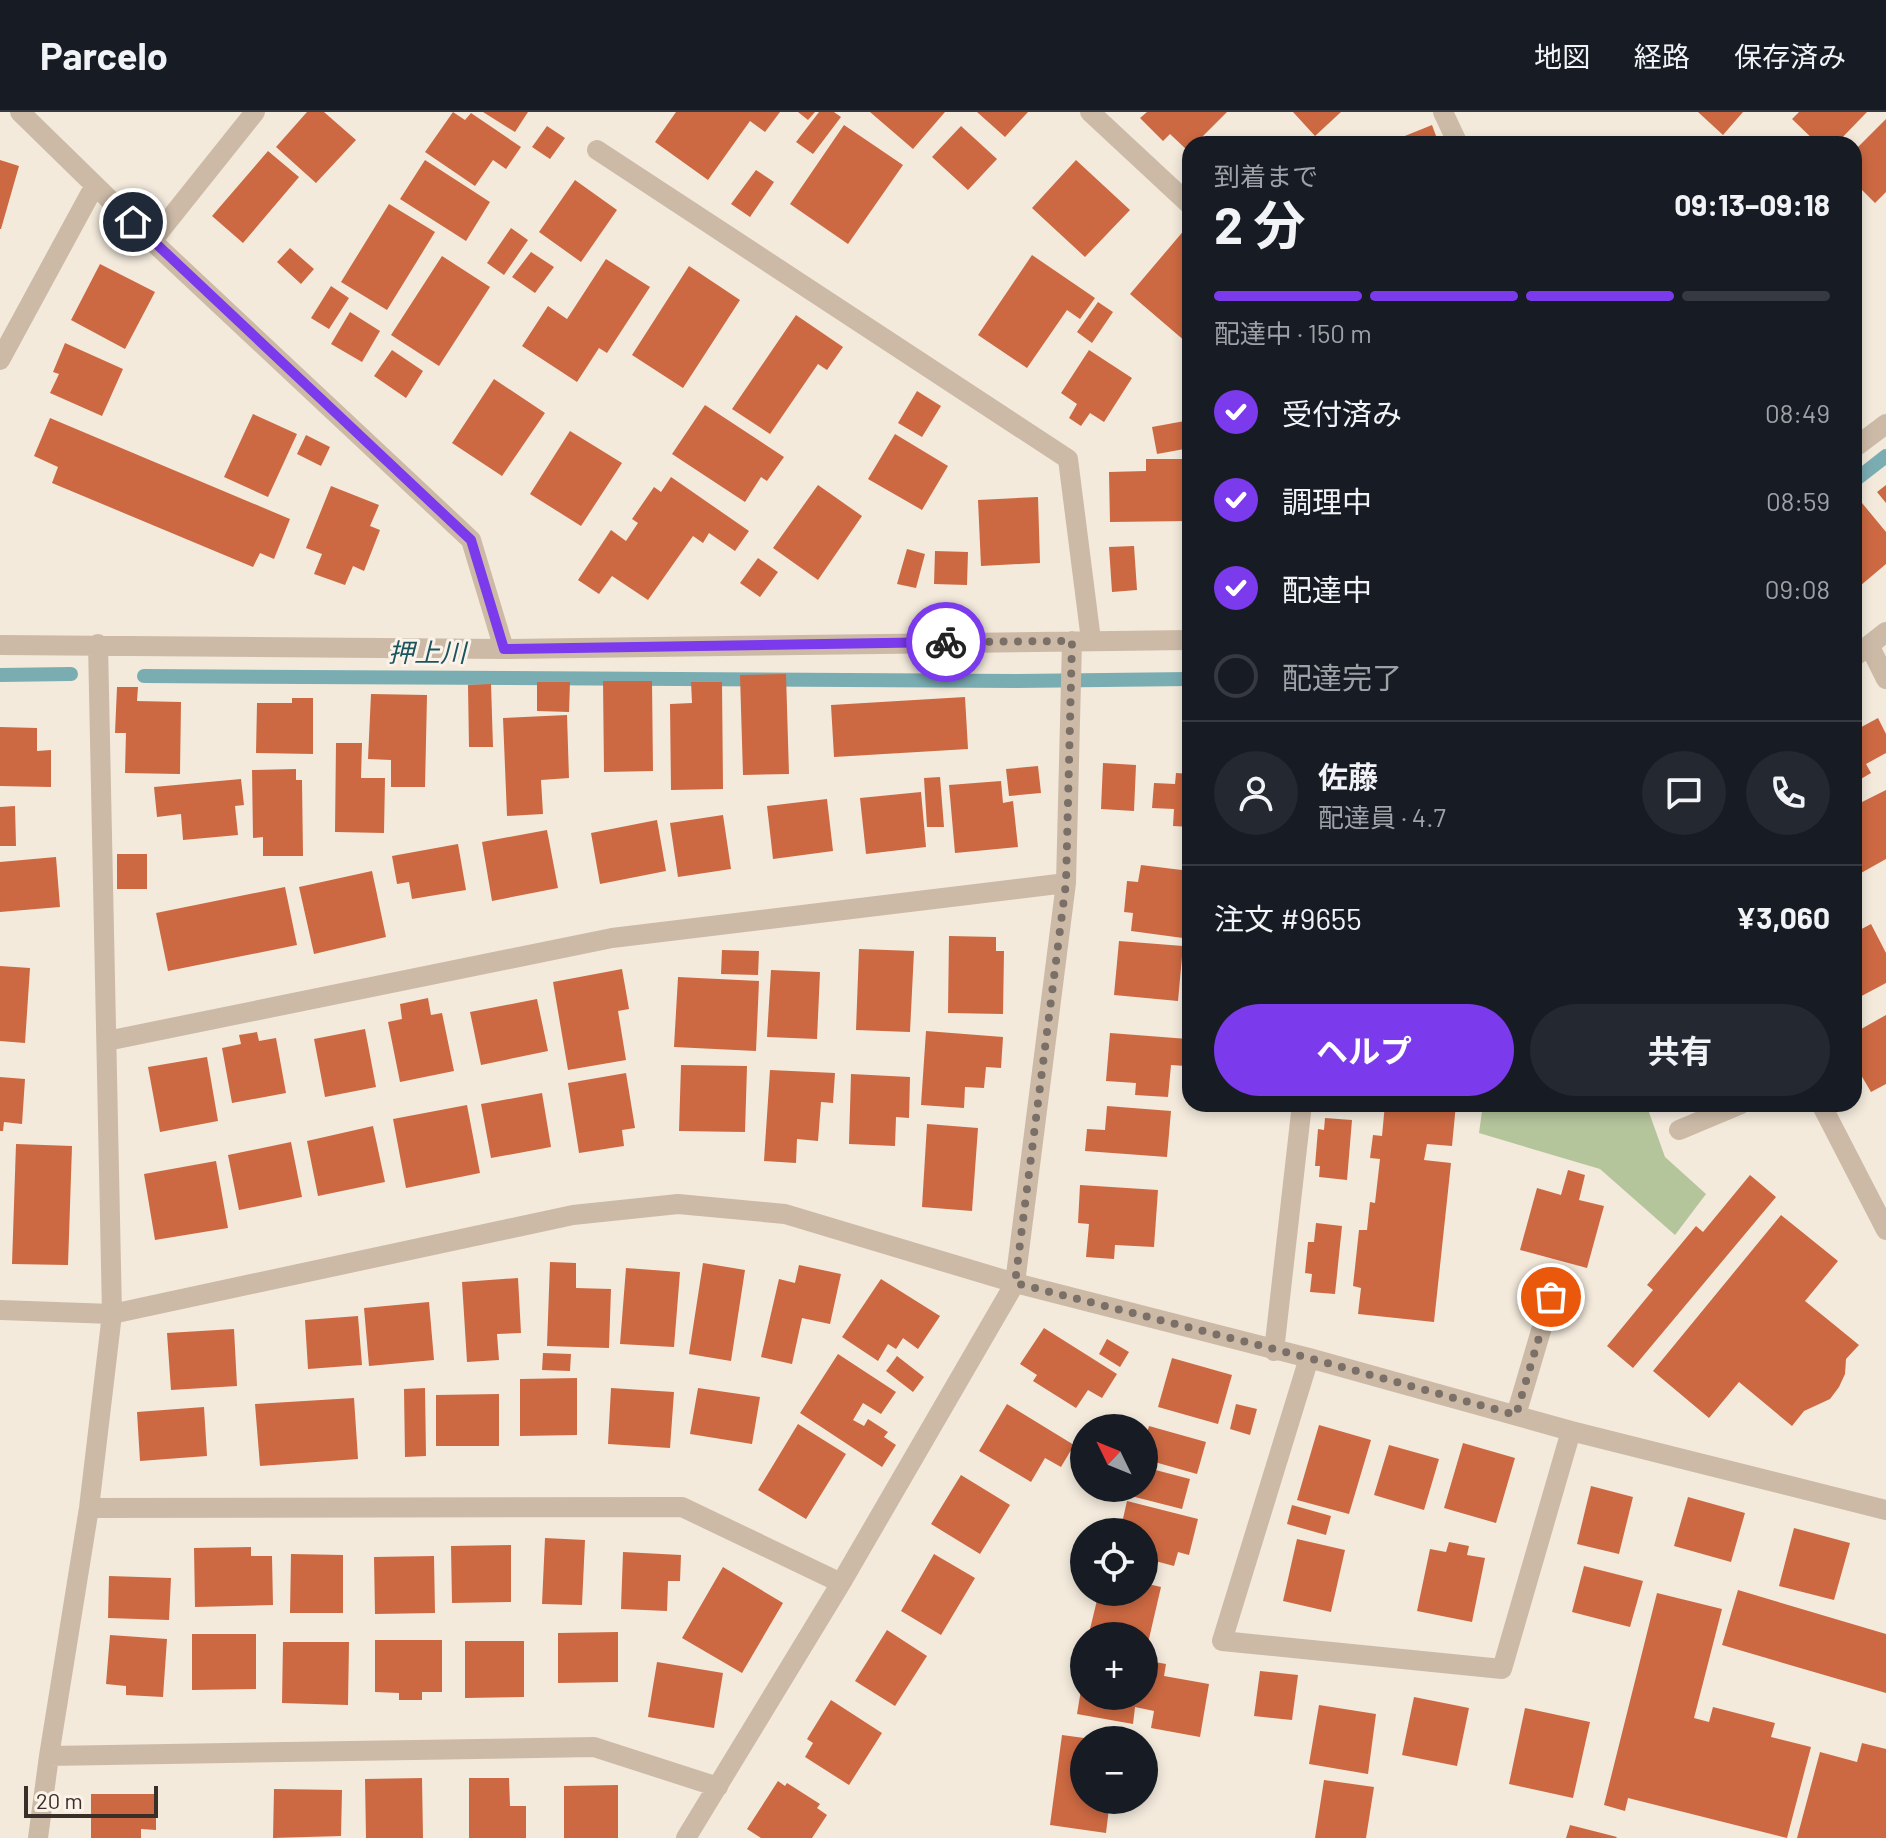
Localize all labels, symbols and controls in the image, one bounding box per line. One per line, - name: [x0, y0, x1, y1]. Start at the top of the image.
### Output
- text: Parcelo: [40, 32, 168, 78]
- text: 地図: [1534, 39, 1590, 73]
- text: 経路: [1634, 39, 1690, 73]
- text: 保存済み: [1734, 39, 1846, 73]
- text: 到着まで: [1214, 160, 1318, 191]
- text: 09:13–09:18: [1674, 186, 1830, 222]
- pin: [99, 188, 167, 256]
- text: 2 分: [1214, 192, 1306, 254]
- icon: home: [111, 200, 155, 244]
- text: 配達中 · 150 m: [1214, 317, 1372, 348]
- icon: check: [1214, 390, 1258, 434]
- text: 受付済み: [1282, 395, 1402, 431]
- text: 08:49: [1765, 397, 1830, 428]
- icon: check: [1214, 478, 1258, 522]
- text: 調理中: [1282, 483, 1372, 519]
- text: 08:59: [1766, 485, 1830, 516]
- icon: check: [1214, 566, 1258, 610]
- text: 配達中: [1282, 571, 1372, 607]
- text: 09:08: [1765, 573, 1830, 604]
- courier: [906, 602, 986, 682]
- icon: bike: [924, 620, 968, 664]
- water label: 押上川: [388, 636, 469, 667]
- text: 配達完了: [1282, 659, 1402, 695]
- button: person: [1214, 751, 1298, 835]
- button: chat: [1642, 751, 1726, 835]
- button: phone: [1746, 751, 1830, 835]
- text: 佐藤: [1318, 758, 1378, 794]
- text: 配達員 · 4.7: [1318, 801, 1446, 832]
- text: ¥3,060: [1736, 899, 1830, 935]
- text: 注文 #9655: [1214, 900, 1362, 936]
- button: ヘルプ: [1214, 1004, 1514, 1096]
- button: 共有: [1530, 1004, 1830, 1096]
- pin: [1517, 1263, 1585, 1331]
- icon: bag: [1529, 1275, 1573, 1319]
- north arrow: [1070, 1414, 1158, 1502]
- map controls: [1070, 1414, 1158, 1814]
- button: locate: [1070, 1518, 1158, 1606]
- button: +: [1070, 1622, 1158, 1710]
- button: −: [1070, 1726, 1158, 1814]
- scale bar: [24, 1782, 158, 1818]
- text: 20 m: [36, 1787, 83, 1813]

